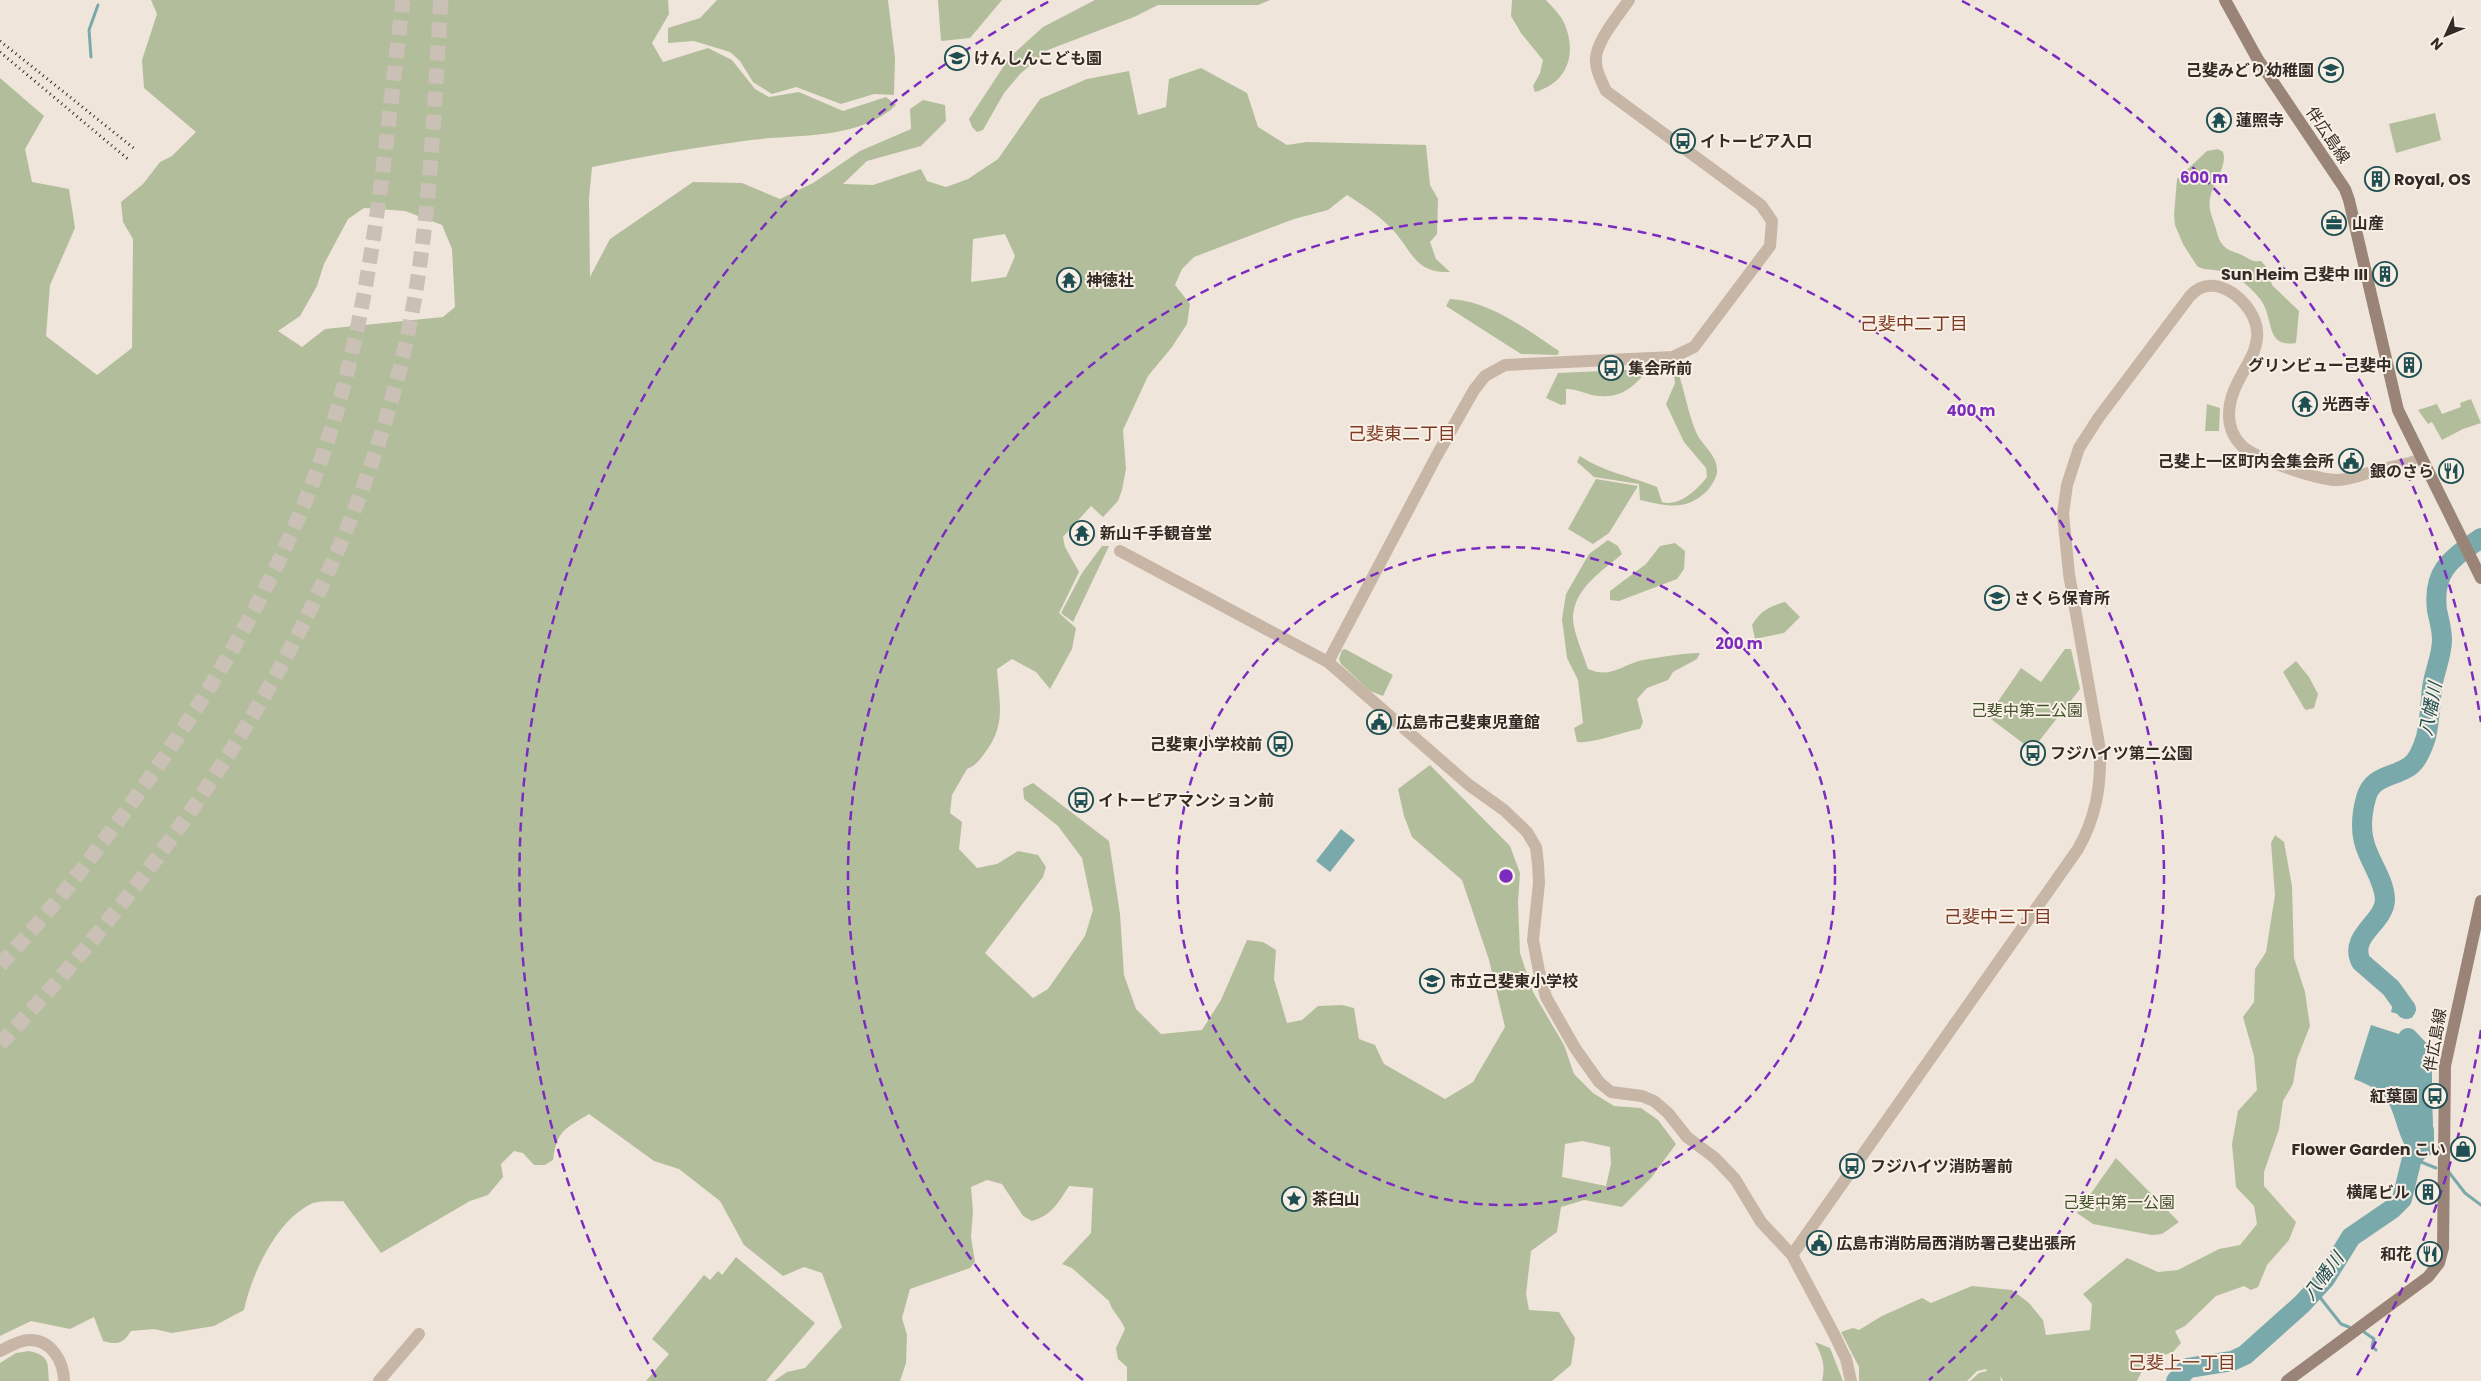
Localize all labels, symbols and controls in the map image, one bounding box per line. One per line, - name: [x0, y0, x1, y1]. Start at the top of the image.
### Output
- north arrow: [2421, 10, 2471, 60]
- text: N: [2426, 33, 2447, 55]
- school or university icon: けんしんこども園: [944, 45, 970, 71]
- place label: けんしんこども園: [974, 47, 1102, 70]
- school or university icon: 己斐みどり幼稚園: [2318, 57, 2344, 83]
- place label: 己斐みどり幼稚園: [2186, 59, 2314, 82]
- street label: 伴広島線: [2301, 102, 2355, 168]
- temple icon: 蓮照寺: [2206, 107, 2232, 133]
- place label: 蓮照寺: [2236, 109, 2284, 132]
- bus stop icon: イトーピア入口: [1670, 128, 1696, 154]
- place label: イトーピア入口: [1700, 130, 1812, 153]
- building icon: Royal, OS: [2364, 166, 2390, 192]
- text: 600 m: [2180, 167, 2228, 188]
- place label: Royal, OS: [2394, 168, 2471, 191]
- office icon: 山産: [2321, 210, 2347, 236]
- place label: 山産: [2352, 212, 2384, 235]
- building icon: Sun Heim 己斐中 III: [2372, 261, 2398, 287]
- place label: Sun Heim 己斐中 III: [2221, 263, 2368, 286]
- temple icon: 神徳社: [1056, 267, 1082, 293]
- place label: 神徳社: [1086, 269, 1134, 292]
- district label: 己斐中二丁目: [1860, 311, 1968, 336]
- building icon: グリンビュー己斐中: [2396, 352, 2422, 378]
- place label: グリンビュー己斐中: [2248, 354, 2392, 377]
- bus stop icon: 集会所前: [1598, 355, 1624, 381]
- place label: 集会所前: [1628, 357, 1692, 380]
- temple icon: 光西寺: [2292, 391, 2318, 417]
- place label: 光西寺: [2322, 393, 2370, 416]
- text: 400 m: [1947, 400, 1996, 421]
- district label: 己斐東二丁目: [1348, 421, 1456, 446]
- public building icon: 己斐上一区町内会集会所: [2338, 448, 2364, 474]
- place label: 己斐上一区町内会集会所: [2158, 450, 2334, 473]
- restaurant icon: 銀のさら: [2438, 458, 2464, 484]
- place label: 銀のさら: [2370, 460, 2434, 483]
- temple icon: 新山千手観音堂: [1069, 520, 1095, 546]
- place label: 新山千手観音堂: [1100, 522, 1212, 545]
- school or university icon: さくら保育所: [1984, 585, 2010, 611]
- place label: さくら保育所: [2014, 587, 2110, 610]
- text: 200 m: [1715, 633, 1763, 654]
- water label: 八幡川: [2413, 678, 2448, 738]
- park label: 己斐中第二公園: [1971, 699, 2083, 722]
- public building icon: 広島市己斐東児童館: [1366, 709, 1392, 735]
- place label: 広島市己斐東児童館: [1396, 711, 1540, 734]
- bus stop icon: 己斐東小学校前: [1267, 731, 1293, 757]
- place label: 己斐東小学校前: [1150, 733, 1262, 756]
- bus stop icon: フジハイツ第二公園: [2020, 740, 2046, 766]
- place label: フジハイツ第二公園: [2050, 742, 2193, 765]
- bus stop icon: イトーピアマンション前: [1068, 787, 1094, 813]
- place label: イトーピアマンション前: [1098, 789, 1274, 812]
- centre of rings: [1497, 867, 1515, 885]
- district label: 己斐中三丁目: [1944, 904, 2052, 929]
- school or university icon: 市立己斐東小学校: [1419, 968, 1445, 994]
- place label: 市立己斐東小学校: [1450, 970, 1578, 993]
- street label: 伴広島線: [2418, 1006, 2452, 1074]
- bus stop icon: 紅葉園: [2422, 1083, 2448, 1109]
- place label: 紅葉園: [2370, 1085, 2418, 1108]
- shop icon: Flower Garden こい: [2450, 1136, 2476, 1162]
- place label: Flower Garden こい: [2292, 1138, 2446, 1161]
- bus stop icon: フジハイツ消防署前: [1839, 1153, 1865, 1179]
- place label: フジハイツ消防署前: [1870, 1155, 2013, 1178]
- building icon: 横尾ビル: [2415, 1179, 2441, 1205]
- place label: 横尾ビル: [2346, 1181, 2410, 1204]
- place icon: 茶臼山: [1281, 1186, 1307, 1212]
- place label: 茶臼山: [1312, 1188, 1360, 1211]
- park label: 己斐中第一公園: [2063, 1191, 2175, 1214]
- public building icon: 広島市消防局西消防署己斐出張所: [1806, 1230, 1832, 1256]
- place label: 広島市消防局西消防署己斐出張所: [1836, 1232, 2076, 1255]
- restaurant icon: 和花: [2417, 1241, 2443, 1267]
- place label: 和花: [2380, 1243, 2412, 1266]
- water label: 八幡川: [2297, 1245, 2350, 1305]
- district label: 己斐上一丁目: [2128, 1350, 2236, 1375]

